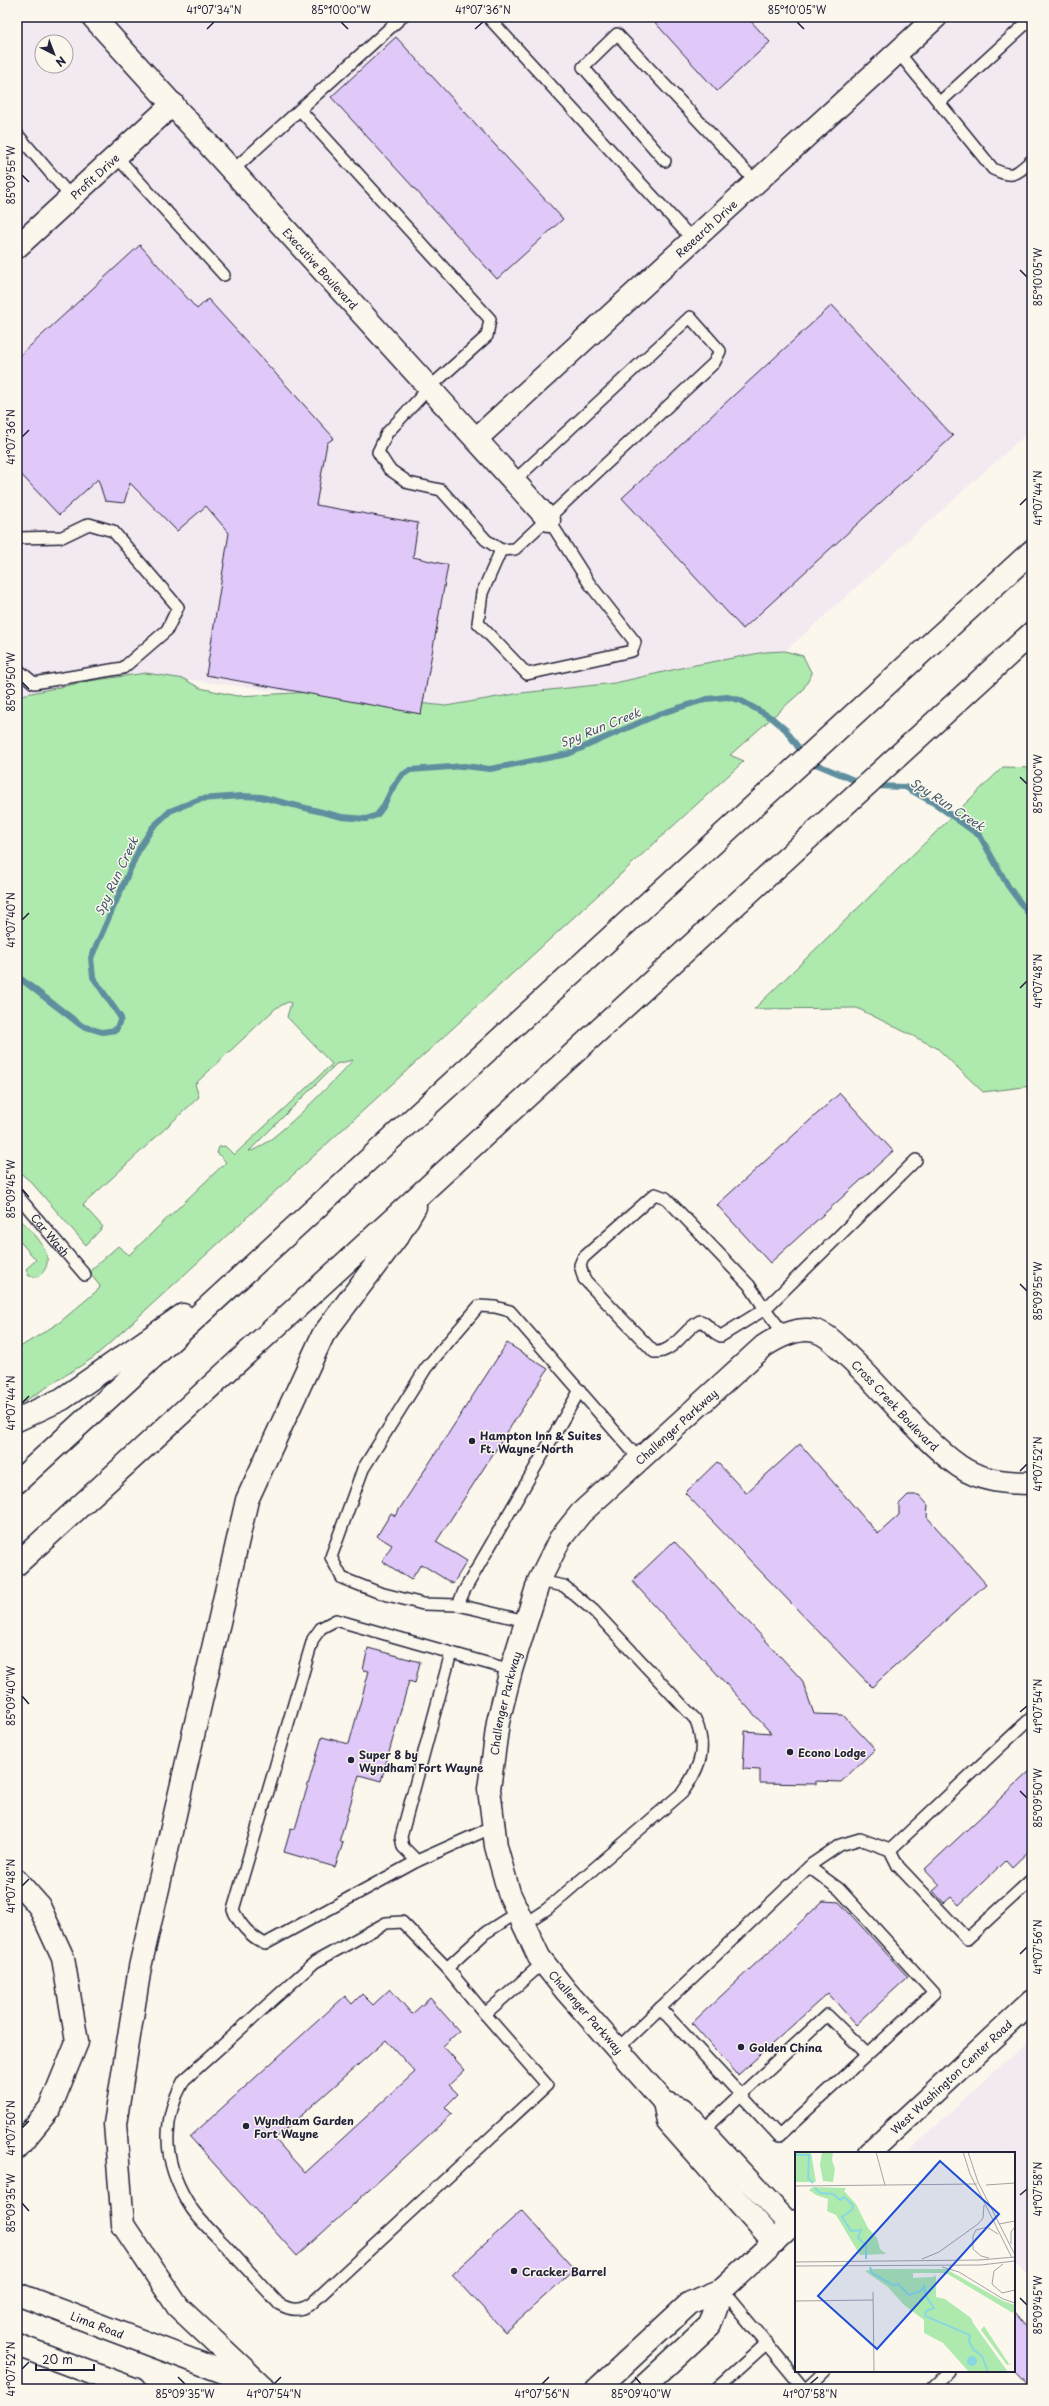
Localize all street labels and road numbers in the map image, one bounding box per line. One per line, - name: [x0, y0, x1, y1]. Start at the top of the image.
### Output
- street label: Profit Drive: [66, 149, 123, 203]
- street label: Research Drive: [671, 195, 741, 261]
- street label: Executive Boulevard: [279, 224, 362, 313]
- street label: Car Wash: [27, 1209, 74, 1260]
- street label: Cross Creek Boulevard: [848, 1356, 943, 1455]
- street label: Challenger Parkway: [631, 1384, 721, 1468]
- street label: Challenger Parkway: [485, 1649, 525, 1756]
- street label: Challenger Parkway: [545, 1966, 627, 2058]
- street label: West Washington Center Road: [886, 2016, 1016, 2138]
- street label: Lima Road: [68, 2307, 127, 2342]

